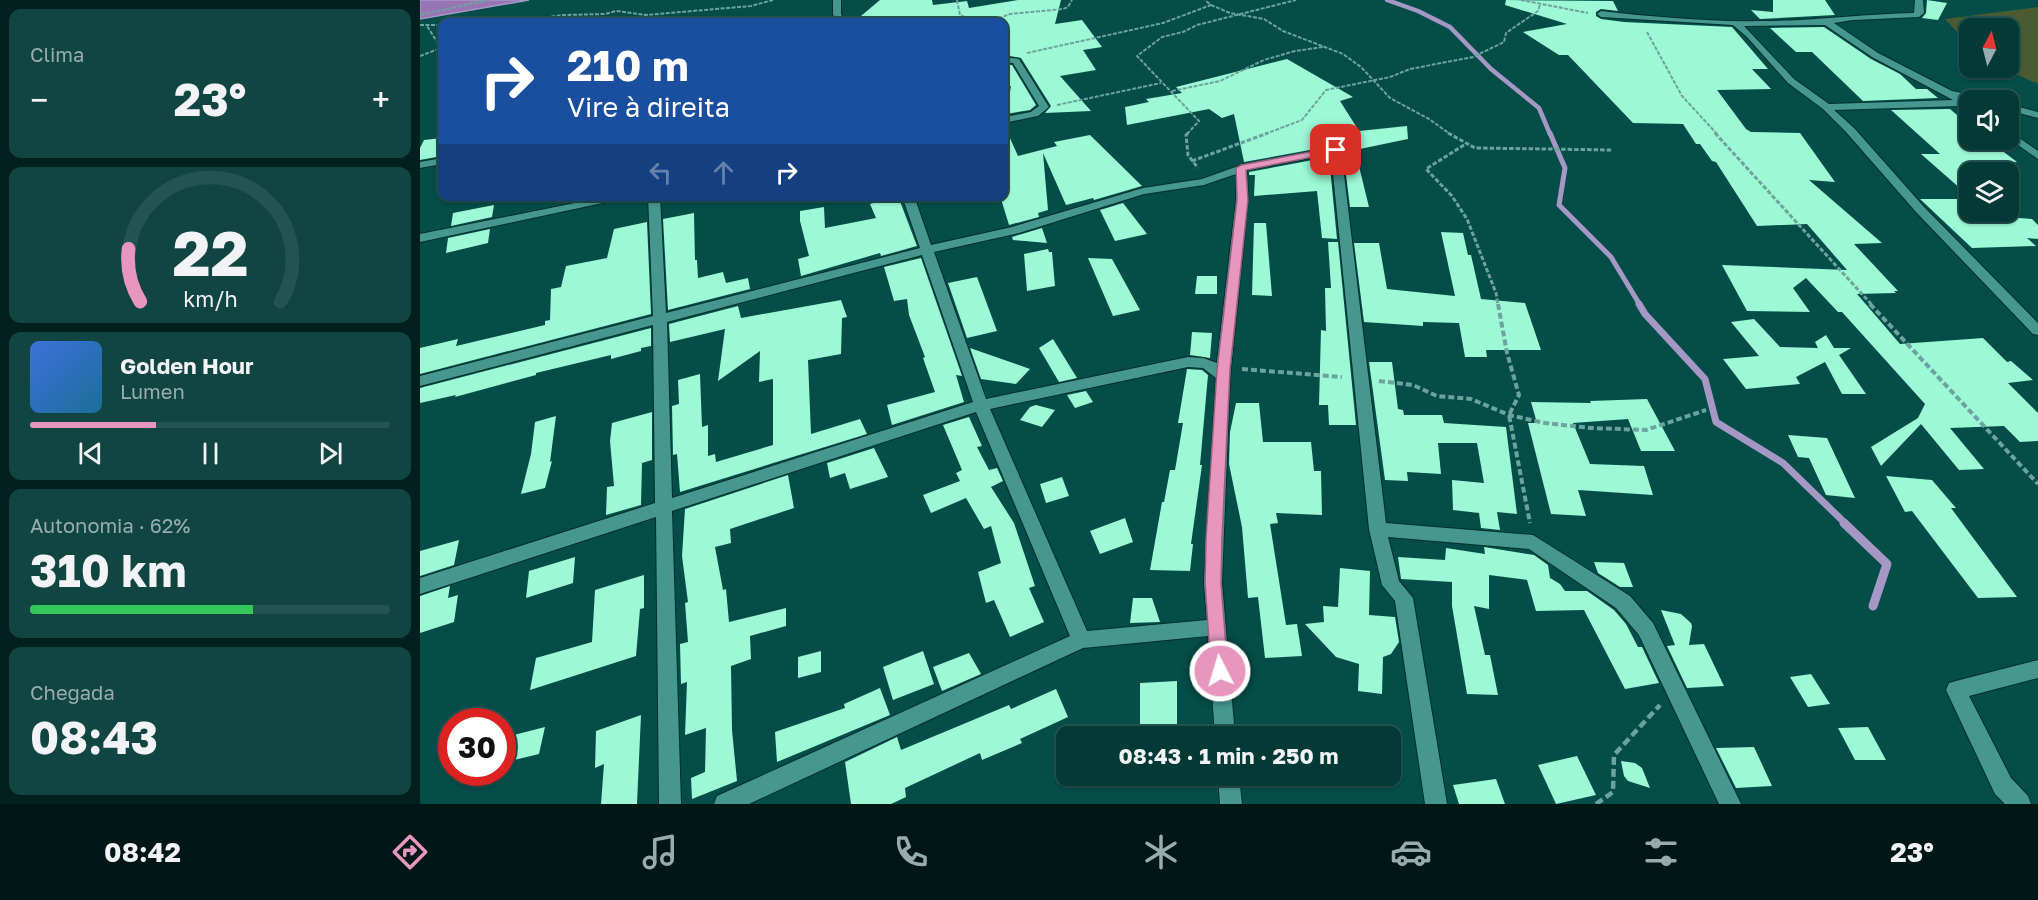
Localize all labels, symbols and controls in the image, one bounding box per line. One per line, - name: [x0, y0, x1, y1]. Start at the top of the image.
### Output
- north arrow: [1959, 18, 2019, 78]
- map controls: [1959, 18, 2019, 222]
- text: 210 m: [567, 40, 689, 90]
- text: Clima: [30, 42, 84, 66]
- icon: right: [468, 42, 546, 120]
- text: 23°: [174, 72, 246, 126]
- text: −: [30, 80, 48, 119]
- text: +: [372, 80, 390, 119]
- button: sound: [1959, 90, 2019, 150]
- text: Vire à direita: [567, 91, 730, 123]
- pin: [1310, 124, 1361, 175]
- icon: arrive: [1319, 133, 1352, 166]
- icon: left: [644, 156, 677, 189]
- icon: ahead: [707, 156, 740, 189]
- icon: right: [770, 156, 803, 189]
- button: layers: [1959, 162, 2019, 222]
- text: 22: [172, 215, 248, 290]
- text: km/h: [183, 286, 237, 312]
- text: Golden Hour: [120, 352, 254, 379]
- text: Lumen: [120, 379, 185, 403]
- icon: previous: [74, 437, 107, 470]
- icon: pause: [194, 437, 227, 470]
- icon: next: [314, 437, 347, 470]
- text: Autonomia · 62%: [30, 513, 190, 537]
- text: 310 km: [30, 543, 187, 597]
- position arrow: [1188, 639, 1252, 703]
- text: Chegada: [30, 680, 115, 704]
- speed limit sign: 30: [438, 708, 516, 786]
- text: 08:43: [30, 710, 158, 764]
- text: 08:43 · 1 min · 250 m: [1119, 742, 1338, 769]
- icon: directions: [389, 831, 431, 873]
- icon: music: [639, 831, 681, 873]
- icon: phone: [890, 831, 932, 873]
- icon: climate: [1140, 831, 1182, 873]
- icon: car: [1390, 831, 1432, 873]
- icon: filters: [1640, 831, 1682, 873]
- text: 08:42: [104, 836, 181, 868]
- text: 23°: [1890, 836, 1934, 868]

